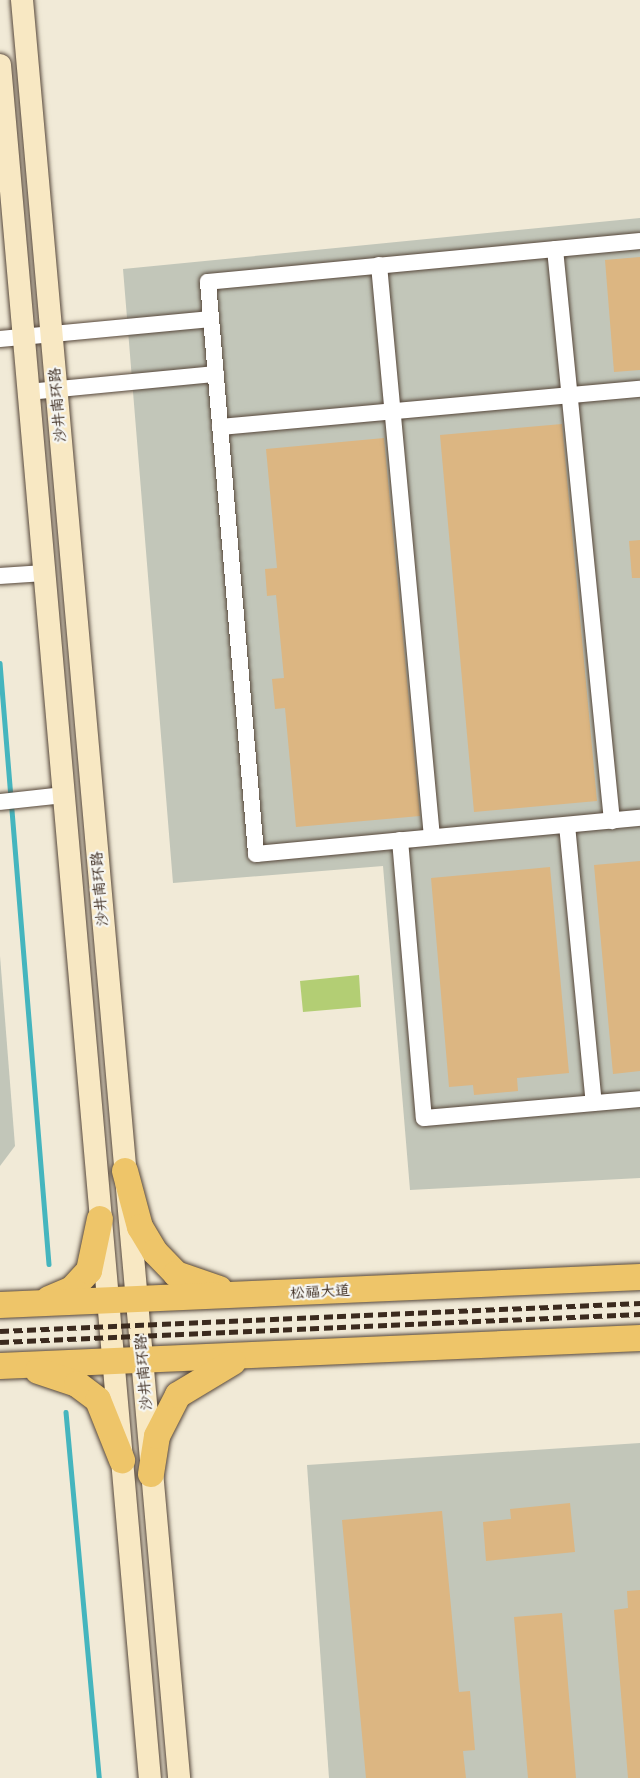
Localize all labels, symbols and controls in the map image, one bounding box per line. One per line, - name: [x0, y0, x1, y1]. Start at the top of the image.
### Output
- street label: 沙井南环路: [45, 367, 69, 443]
- street label: 沙井南环路: [87, 851, 111, 927]
- street label: 松福大道: [290, 1280, 350, 1302]
- street label: 沙井南环路: [131, 1335, 155, 1411]

